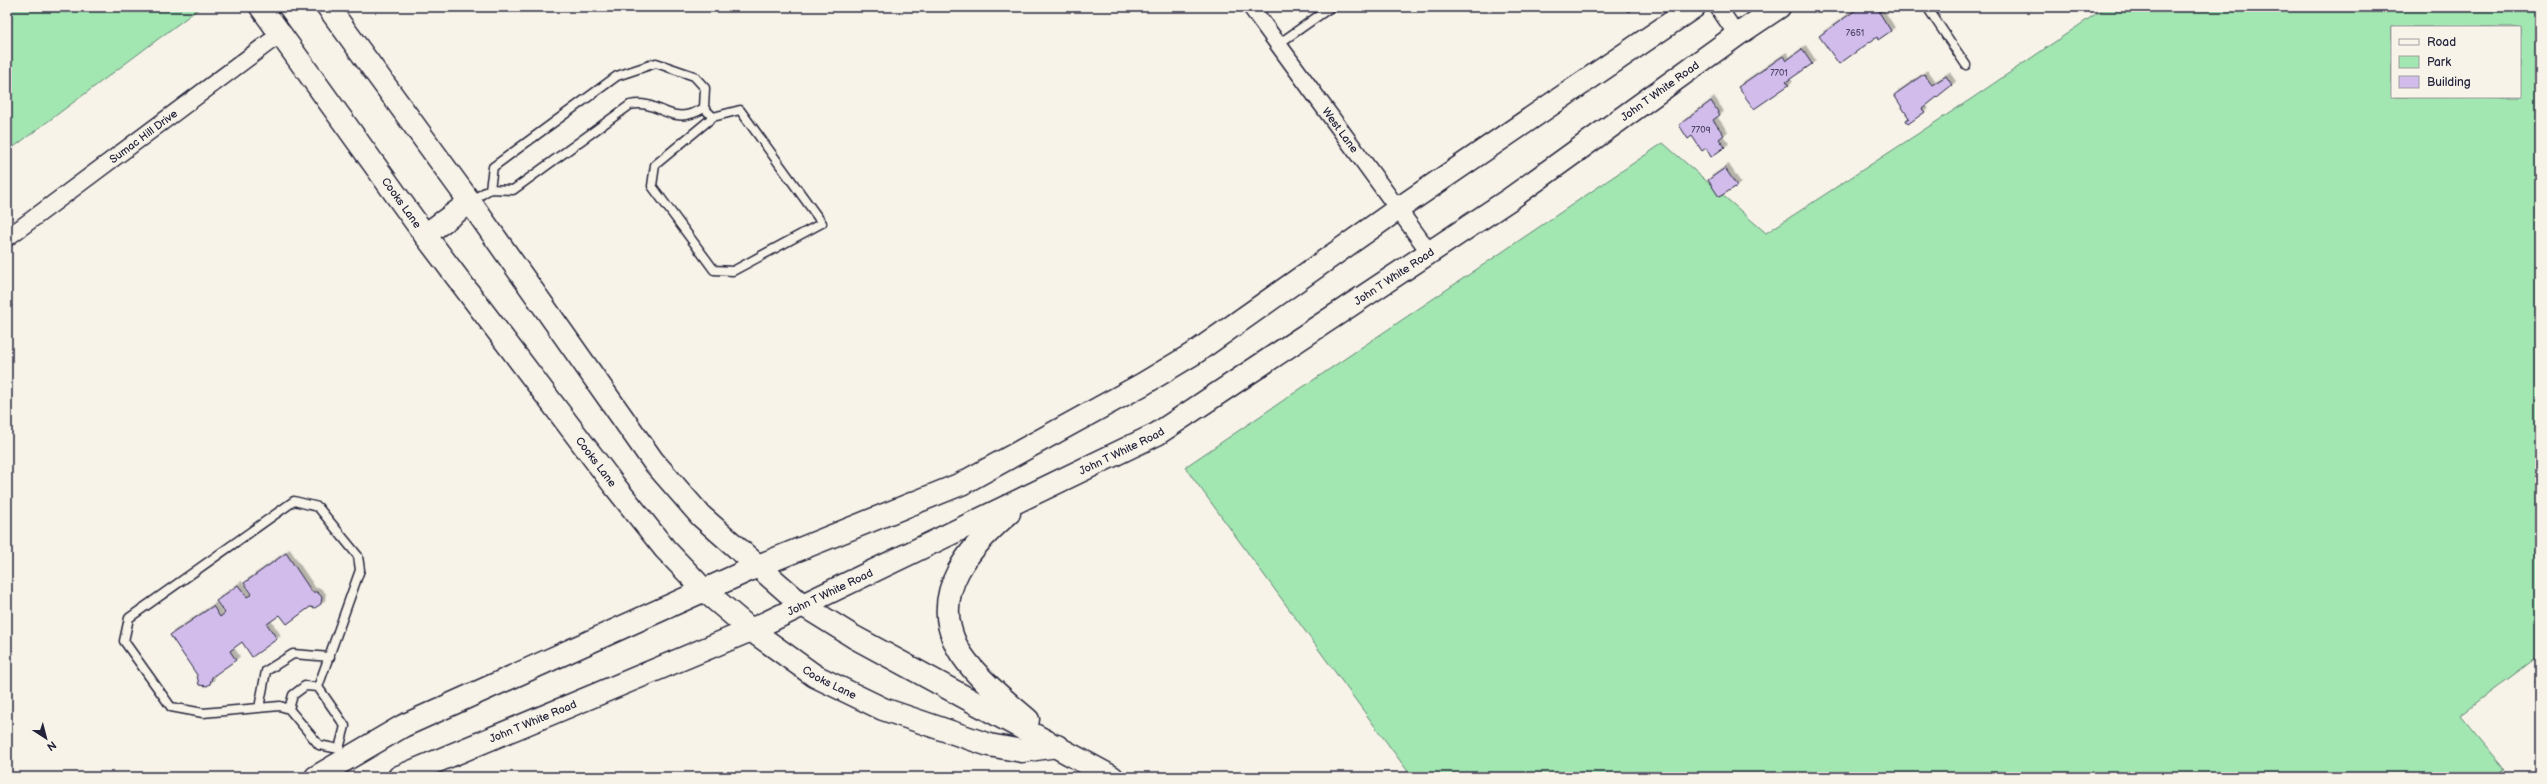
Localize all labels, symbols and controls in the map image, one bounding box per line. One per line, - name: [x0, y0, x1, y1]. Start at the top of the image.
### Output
- legend: [2391, 26, 2521, 98]
- house number: 7651: [1846, 28, 1864, 39]
- text: Road: [2427, 35, 2456, 50]
- text: Park: [2427, 55, 2451, 70]
- street label: John T White Road: [1618, 59, 1702, 124]
- house number: 7701: [1770, 68, 1788, 79]
- text: Building: [2427, 75, 2471, 90]
- street label: West Lane: [1319, 105, 1361, 156]
- street label: Sumac Hill Drive: [107, 107, 180, 166]
- house number: 7709: [1691, 125, 1711, 136]
- street label: Cooks Lane: [379, 175, 424, 231]
- street label: John T White Road: [1352, 245, 1437, 308]
- street label: John T White Road: [1077, 425, 1167, 478]
- street label: Cooks Lane: [573, 434, 619, 490]
- street label: John T White Road: [785, 566, 875, 619]
- street label: Cooks Lane: [800, 663, 859, 702]
- street label: John T White Road: [487, 698, 579, 746]
- north arrow: [26, 718, 66, 758]
- text: N: [44, 738, 59, 753]

